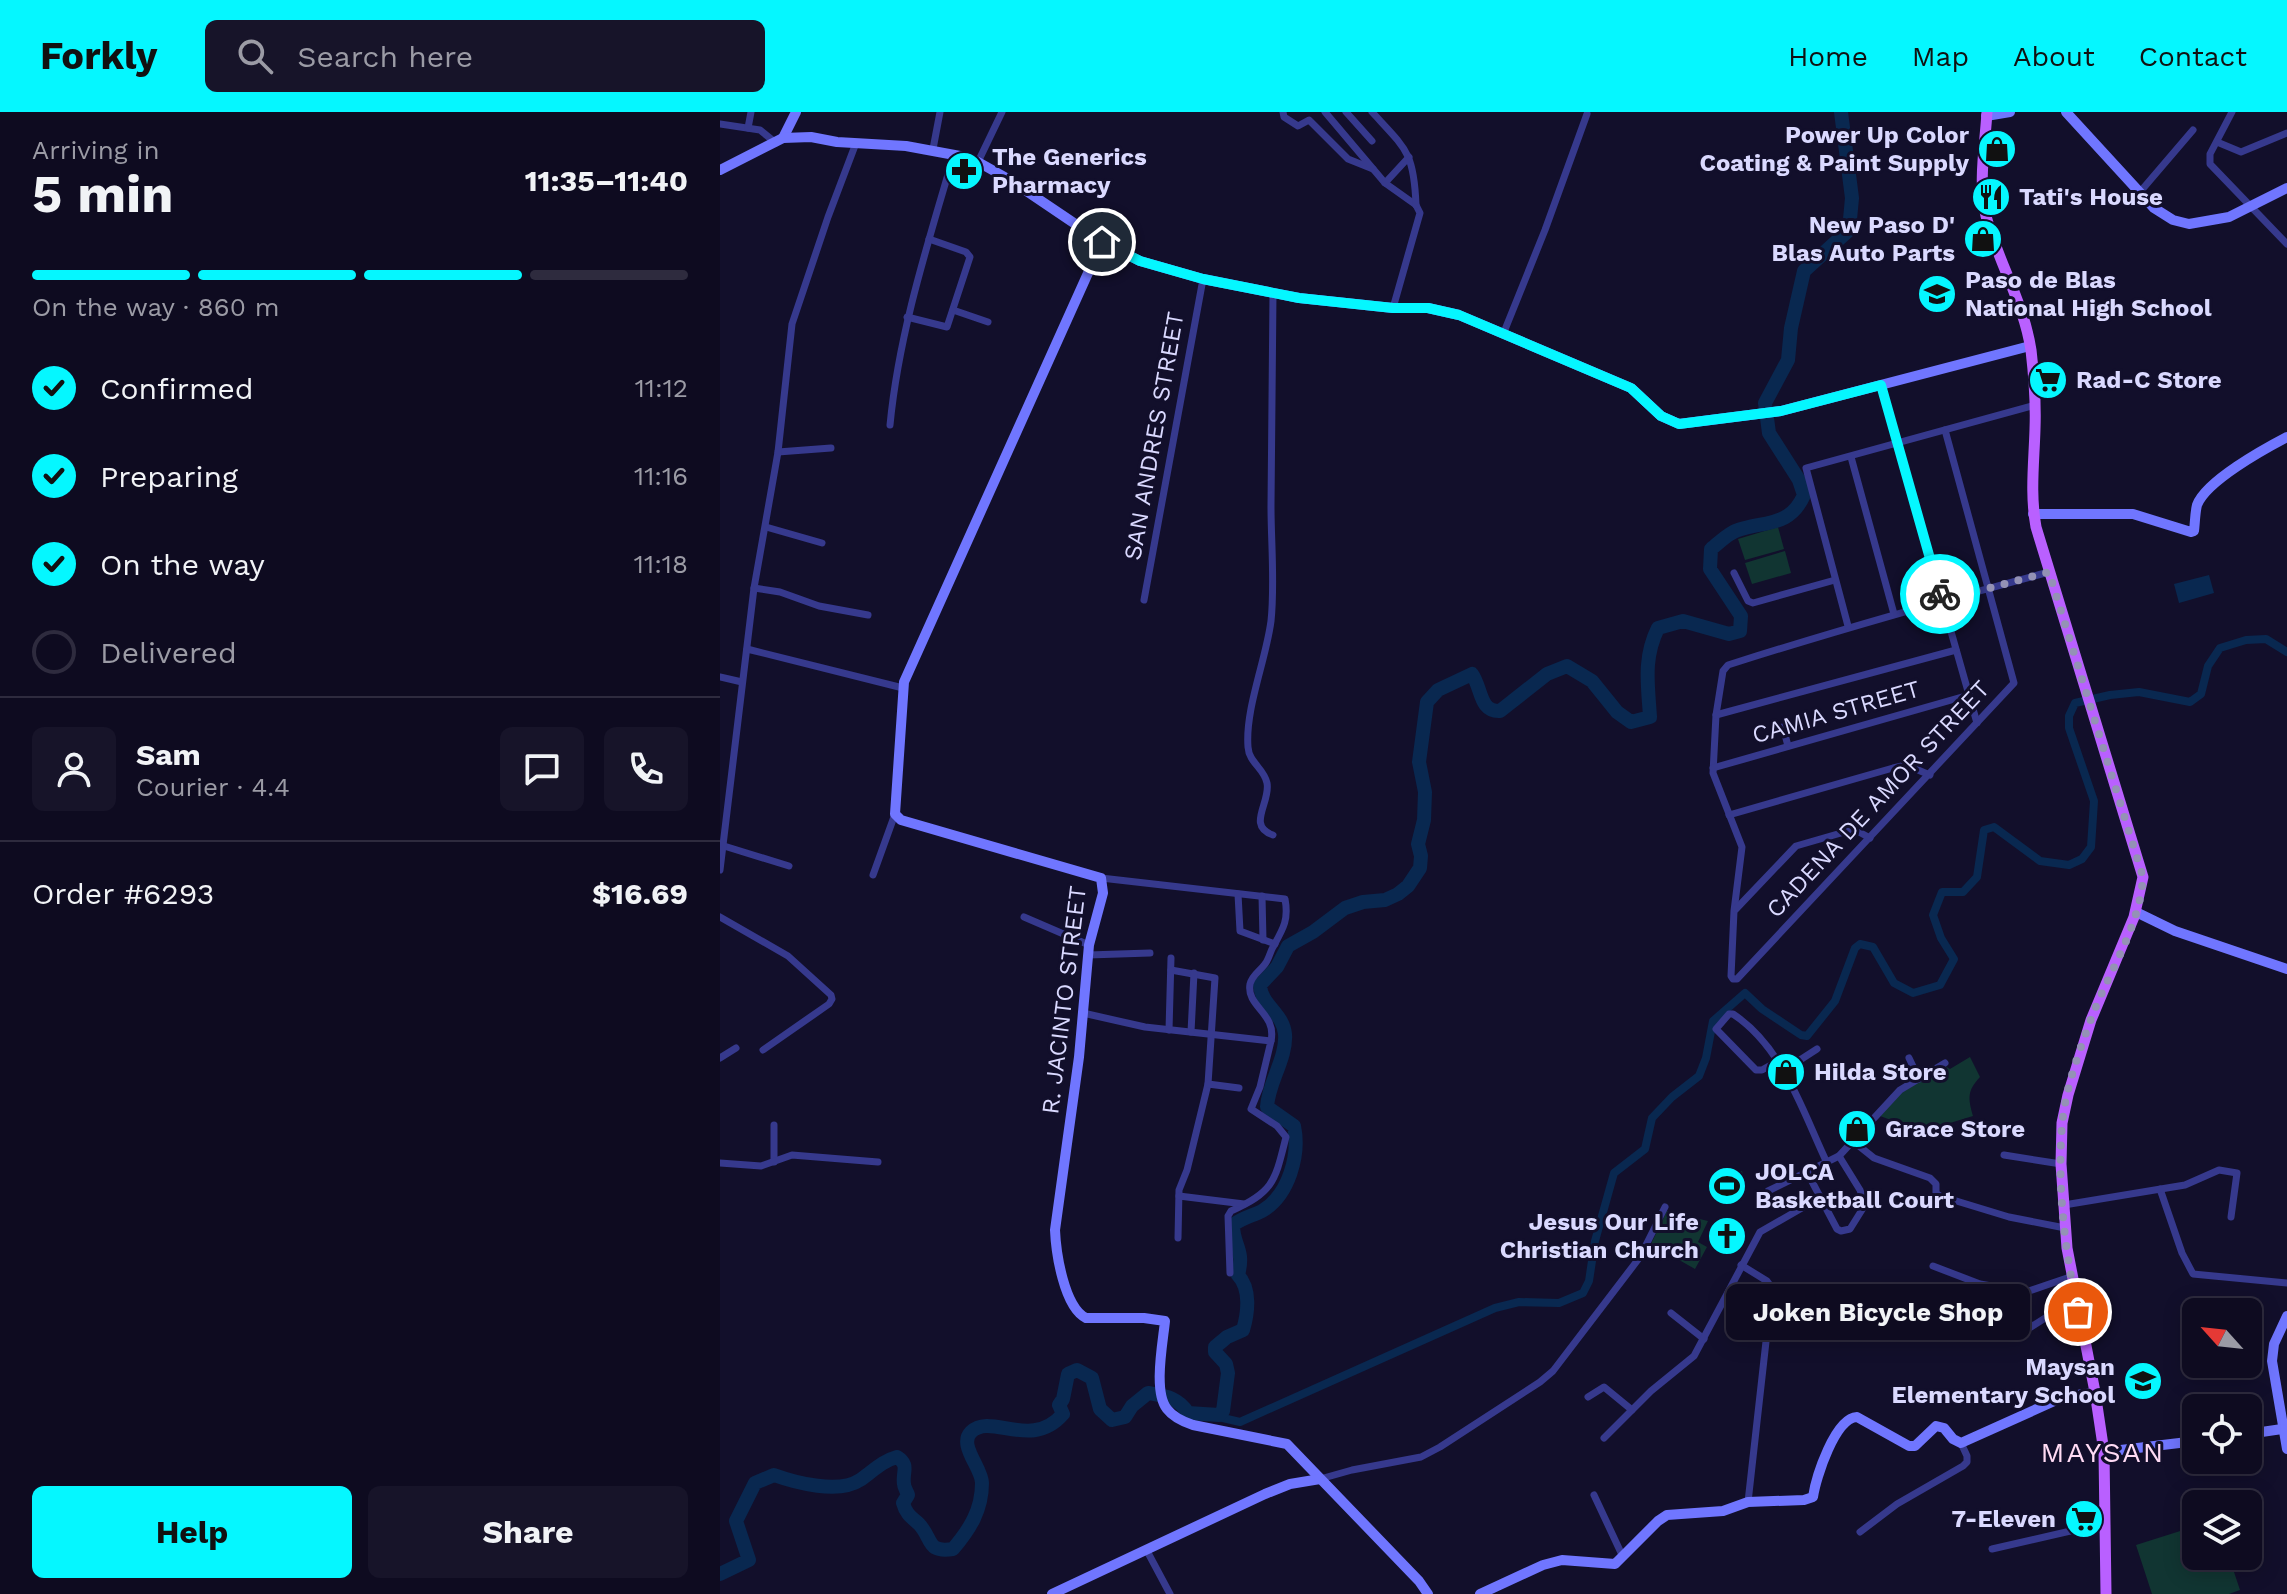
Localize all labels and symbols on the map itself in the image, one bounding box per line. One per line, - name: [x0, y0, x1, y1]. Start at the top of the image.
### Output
- place label: Power Up Color Coating & Paint Supply: [1700, 121, 1970, 177]
- shop icon: Power Up Color Coating & Paint Supply: [1976, 128, 2018, 170]
- place label: The Generics Pharmacy: [992, 143, 1147, 199]
- pharmacy icon: The Generics Pharmacy: [943, 150, 985, 192]
- restaurant icon: Tati's House: [1970, 176, 2012, 218]
- place label: Tati's House: [2019, 183, 2163, 211]
- pin: [1068, 208, 1136, 276]
- place label: New Paso D' Blas Auto Parts: [1772, 211, 1955, 267]
- shop icon: New Paso D' Blas Auto Parts: [1962, 218, 2004, 260]
- place label: Paso de Blas National High School: [1965, 266, 2212, 322]
- school or university icon: Paso de Blas National High School: [1916, 273, 1958, 315]
- street label: SAN ANDRES STREET: [1118, 310, 1190, 562]
- supermarket icon: Rad-C Store: [2027, 359, 2069, 401]
- place label: Rad-C Store: [2076, 366, 2222, 394]
- courier: [1900, 554, 1980, 634]
- street label: CAMIA STREET: [1749, 675, 1923, 749]
- street label: CADENA DE AMOR STREET: [1761, 675, 1995, 923]
- street label: R. JACINTO STREET: [1036, 884, 1092, 1116]
- shop icon: Hilda Store: [1765, 1051, 1807, 1093]
- place label: Hilda Store: [1814, 1058, 1947, 1086]
- shop icon: Grace Store: [1836, 1108, 1878, 1150]
- place label: Grace Store: [1885, 1115, 2025, 1143]
- place label: JOLCA Basketball Court: [1755, 1158, 1955, 1214]
- sports icon: JOLCA Basketball Court: [1706, 1165, 1748, 1207]
- place label: Jesus Our Life Christian Church: [1500, 1208, 1699, 1264]
- church icon: Jesus Our Life Christian Church: [1706, 1215, 1748, 1257]
- pin: [2044, 1278, 2112, 1346]
- callout: Joken Bicycle Shop: [1726, 1284, 2030, 1340]
- north arrow: [2182, 1298, 2262, 1378]
- place label: Maysan Elementary School: [1891, 1353, 2115, 1409]
- school or university icon: Maysan Elementary School: [2122, 1360, 2164, 1402]
- district label: MAYSAN: [2041, 1436, 2165, 1469]
- supermarket icon: 7-Eleven: [2063, 1498, 2105, 1540]
- place label: 7-Eleven: [1952, 1505, 2056, 1533]

